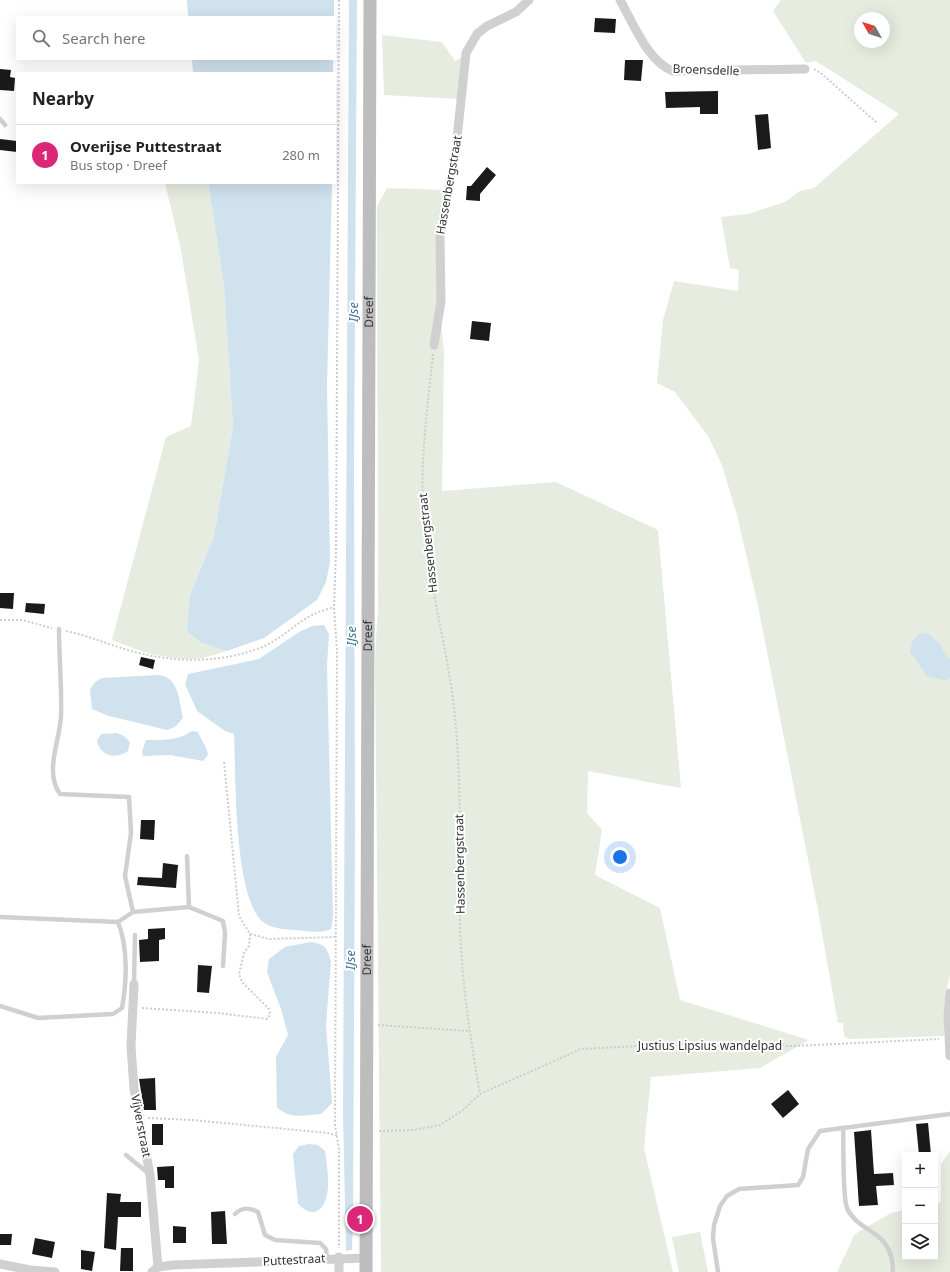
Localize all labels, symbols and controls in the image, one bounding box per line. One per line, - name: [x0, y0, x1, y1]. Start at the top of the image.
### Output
- north arrow: [854, 12, 890, 48]
- search box: [16, 16, 336, 60]
- icon: search: [30, 27, 52, 49]
- text: Search here: [62, 28, 145, 48]
- street label: Broensdelle: [672, 60, 740, 79]
- text: Nearby: [32, 87, 94, 110]
- street label: Hassenbergstraat: [431, 133, 466, 236]
- text: Overijse Puttestraat: [70, 136, 221, 156]
- text: 1: [41, 146, 49, 164]
- text: 280 m: [282, 146, 320, 164]
- text: Bus stop · Dreef: [70, 156, 167, 174]
- street label: Dreef: [360, 296, 377, 328]
- water label: IJse: [344, 302, 362, 323]
- street label: Hassenbergstraat: [414, 492, 441, 594]
- street label: Dreef: [359, 620, 376, 652]
- water label: IJse: [342, 626, 360, 647]
- street label: Hassenbergstraat: [450, 813, 469, 914]
- your location: [610, 847, 630, 867]
- street label: Dreef: [358, 944, 375, 976]
- water label: IJse: [341, 950, 359, 971]
- street label: Justius Lipsius wandelpad: [637, 1037, 782, 1054]
- street label: Vijverstraat: [127, 1093, 156, 1159]
- map controls: [902, 1152, 938, 1260]
- button: +: [902, 1152, 938, 1188]
- button: −: [902, 1188, 938, 1224]
- pin: 1: [347, 1204, 373, 1234]
- button: layers: [902, 1224, 938, 1260]
- street label: Puttestraat: [262, 1249, 326, 1270]

